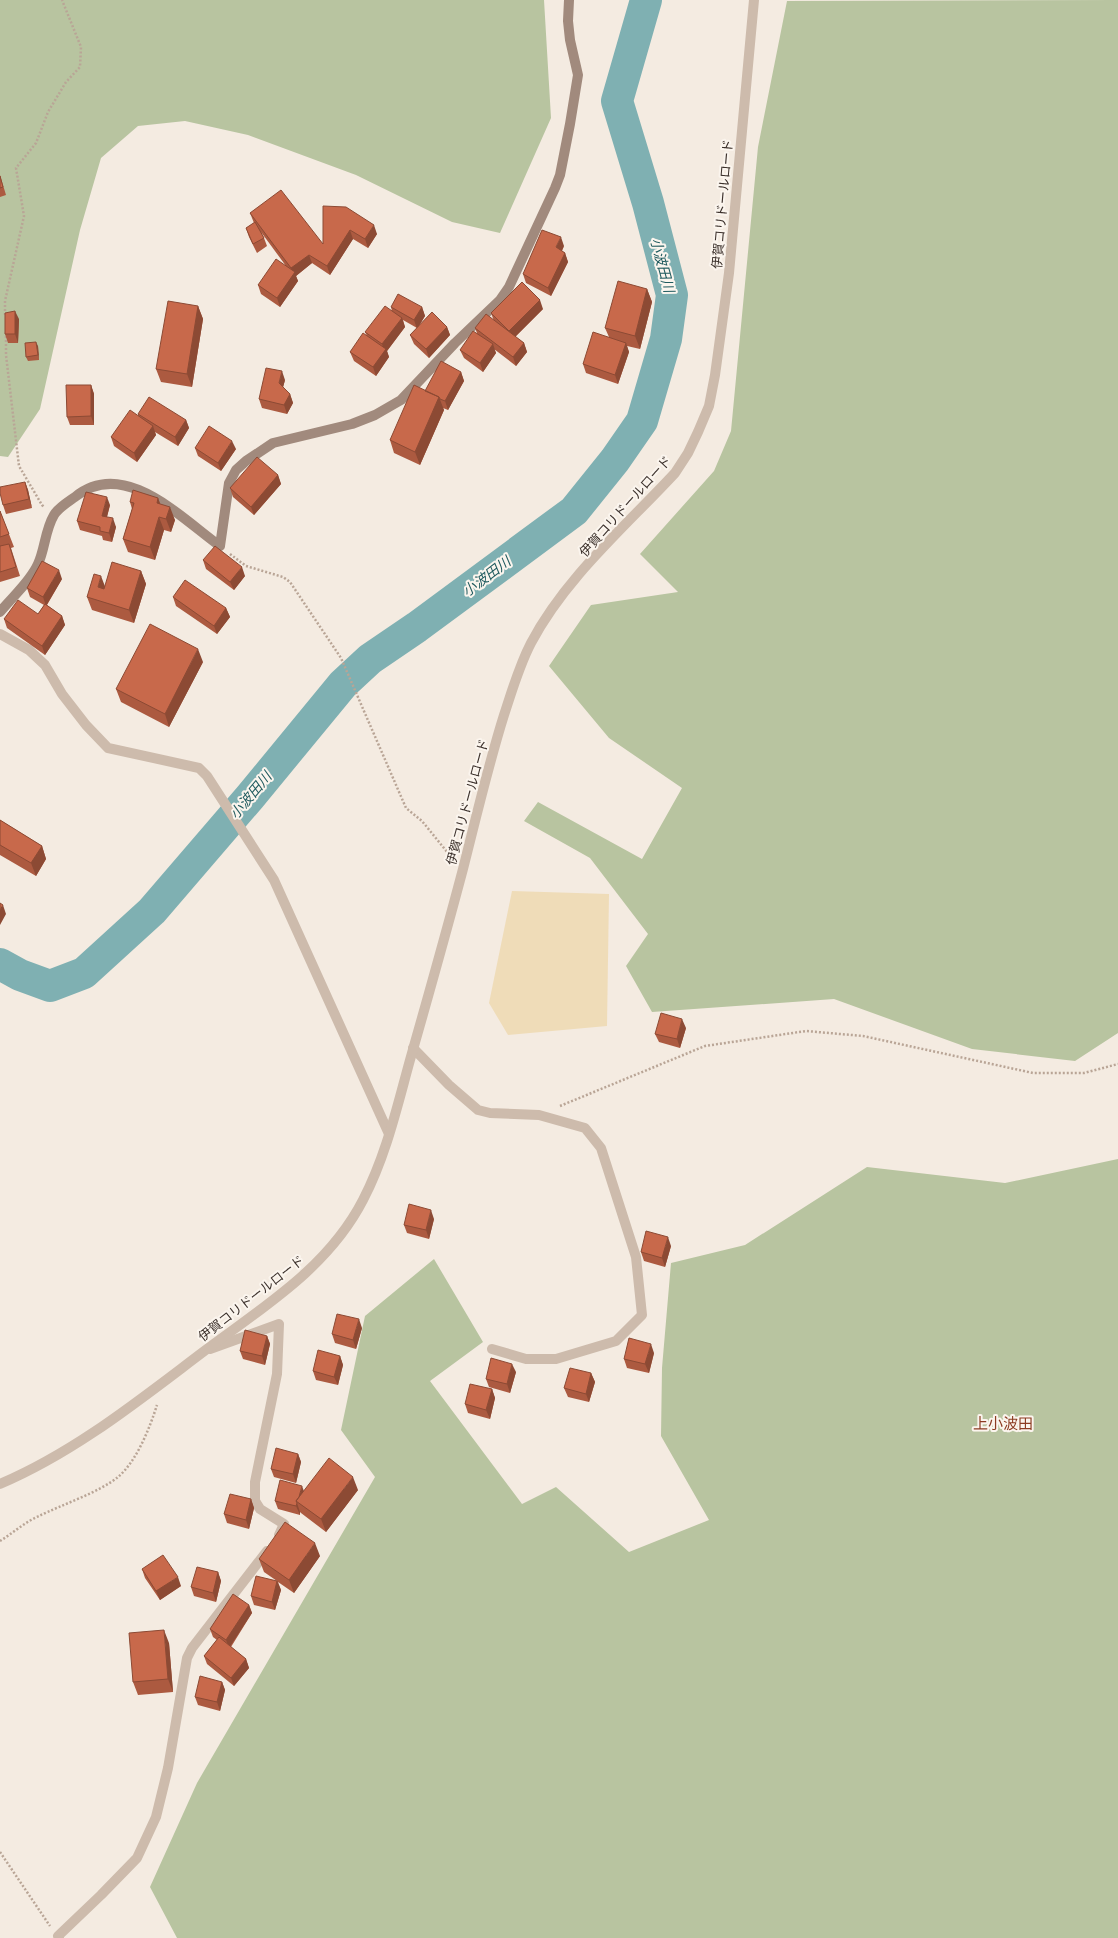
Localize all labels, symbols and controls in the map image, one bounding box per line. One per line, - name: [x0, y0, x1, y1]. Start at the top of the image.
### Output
- street label: 伊賀コリドールロード: [708, 139, 736, 269]
- water label: 小波田川: [648, 236, 679, 296]
- street label: 伊賀コリドールロード: [576, 452, 674, 560]
- water label: 小波田川: [459, 551, 515, 600]
- street label: 伊賀コリドールロード: [442, 737, 492, 867]
- water label: 小波田川: [225, 767, 276, 822]
- street label: 伊賀コリドールロード: [195, 1252, 307, 1344]
- district label: 上小波田: [973, 1414, 1033, 1432]

